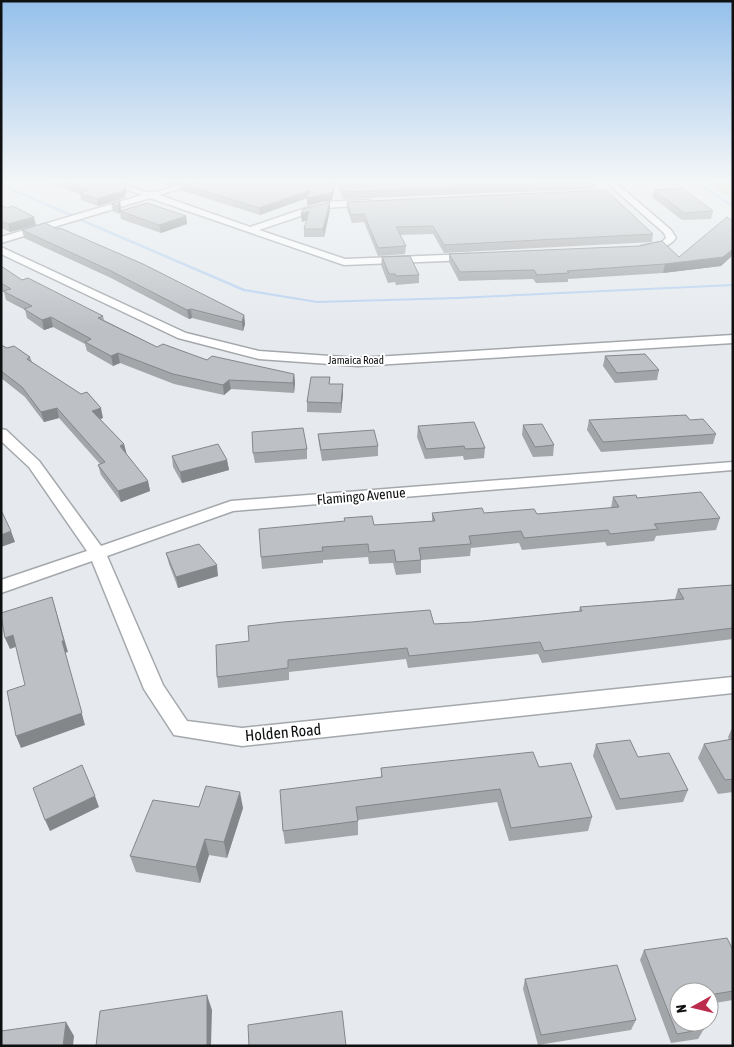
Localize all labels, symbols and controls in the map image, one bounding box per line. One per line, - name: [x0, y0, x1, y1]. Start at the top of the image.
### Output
- street label: Jamaica Road: [328, 354, 384, 366]
- street label: Flamingo Avenue: [316, 484, 406, 508]
- street label: Holden Road: [244, 720, 322, 744]
- north arrow: [669, 982, 719, 1032]
- text: N: [673, 1004, 690, 1014]

